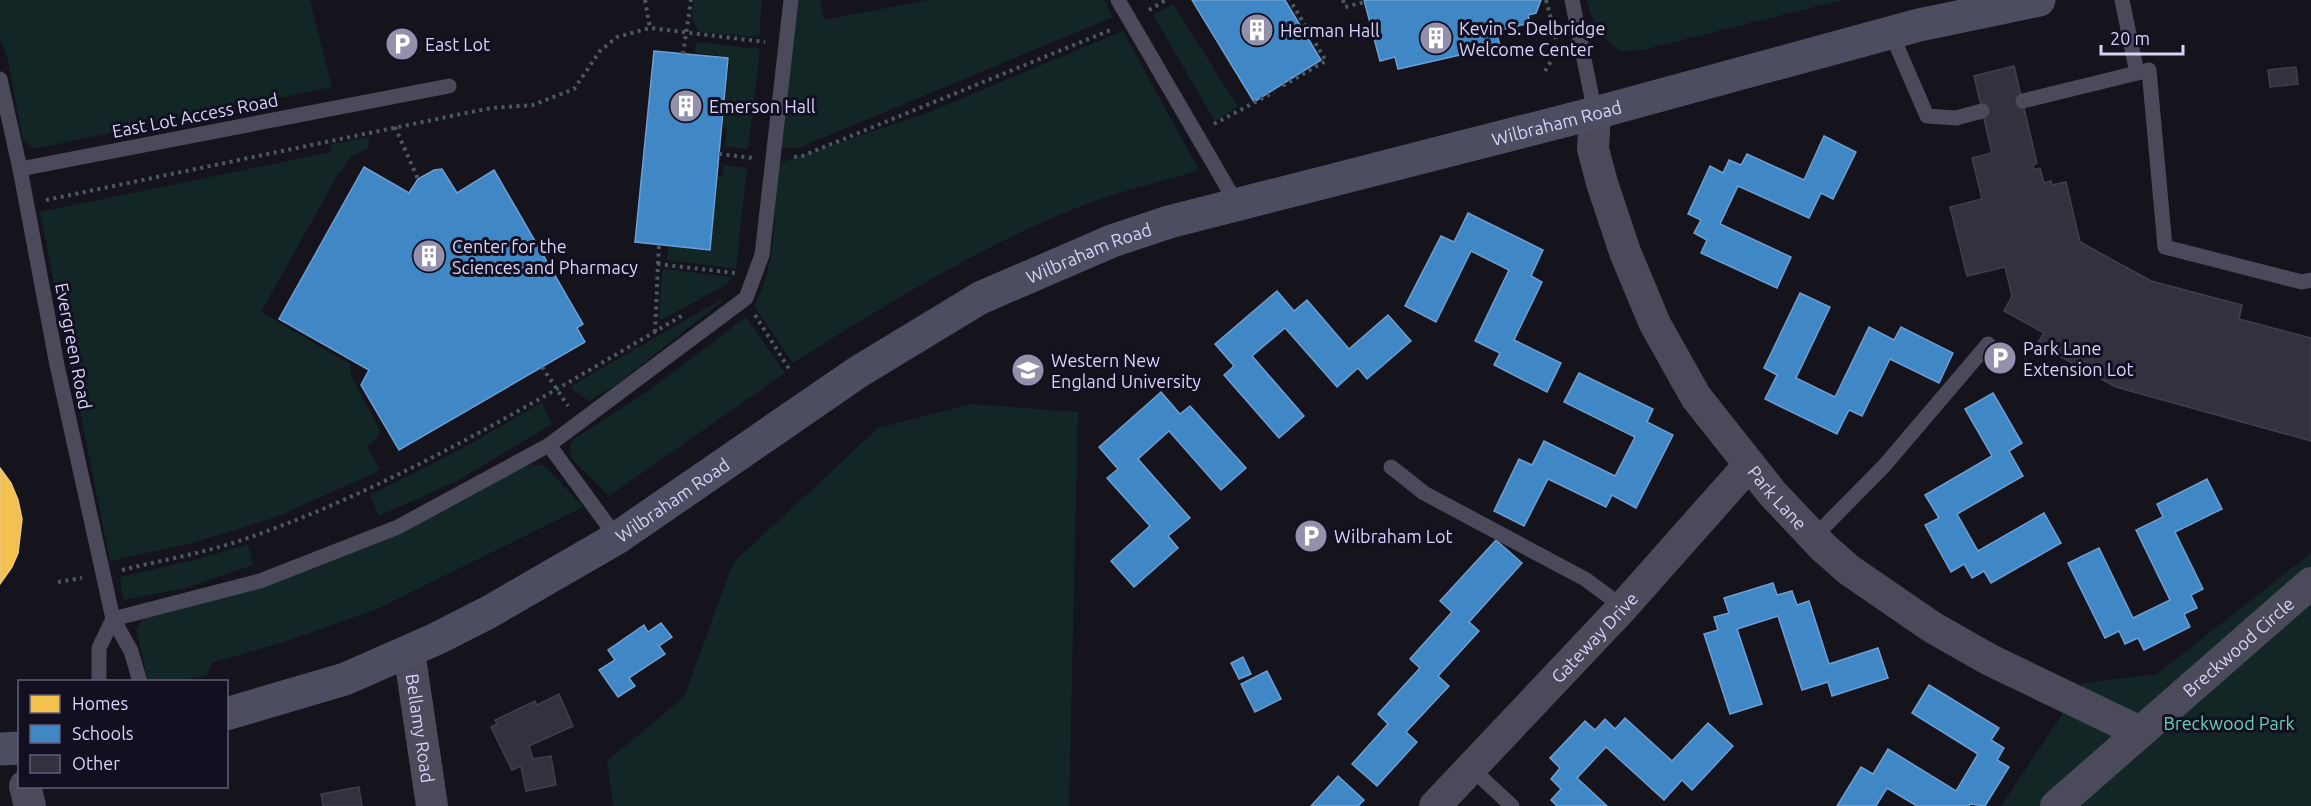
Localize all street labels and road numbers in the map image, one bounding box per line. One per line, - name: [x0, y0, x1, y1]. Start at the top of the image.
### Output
- street label: East Lot Access Road: [110, 89, 280, 141]
- street label: Wilbraham Road: [1489, 96, 1624, 149]
- street label: Wilbraham Road: [1023, 219, 1154, 287]
- street label: Evergreen Road: [52, 281, 96, 411]
- street label: Wilbraham Road: [612, 454, 733, 546]
- street label: Park Lane: [1744, 461, 1811, 533]
- street label: Gateway Drive: [1547, 588, 1642, 687]
- street label: Breckwood Circle: [2179, 593, 2298, 701]
- street label: Bellamy Road: [402, 672, 438, 784]

